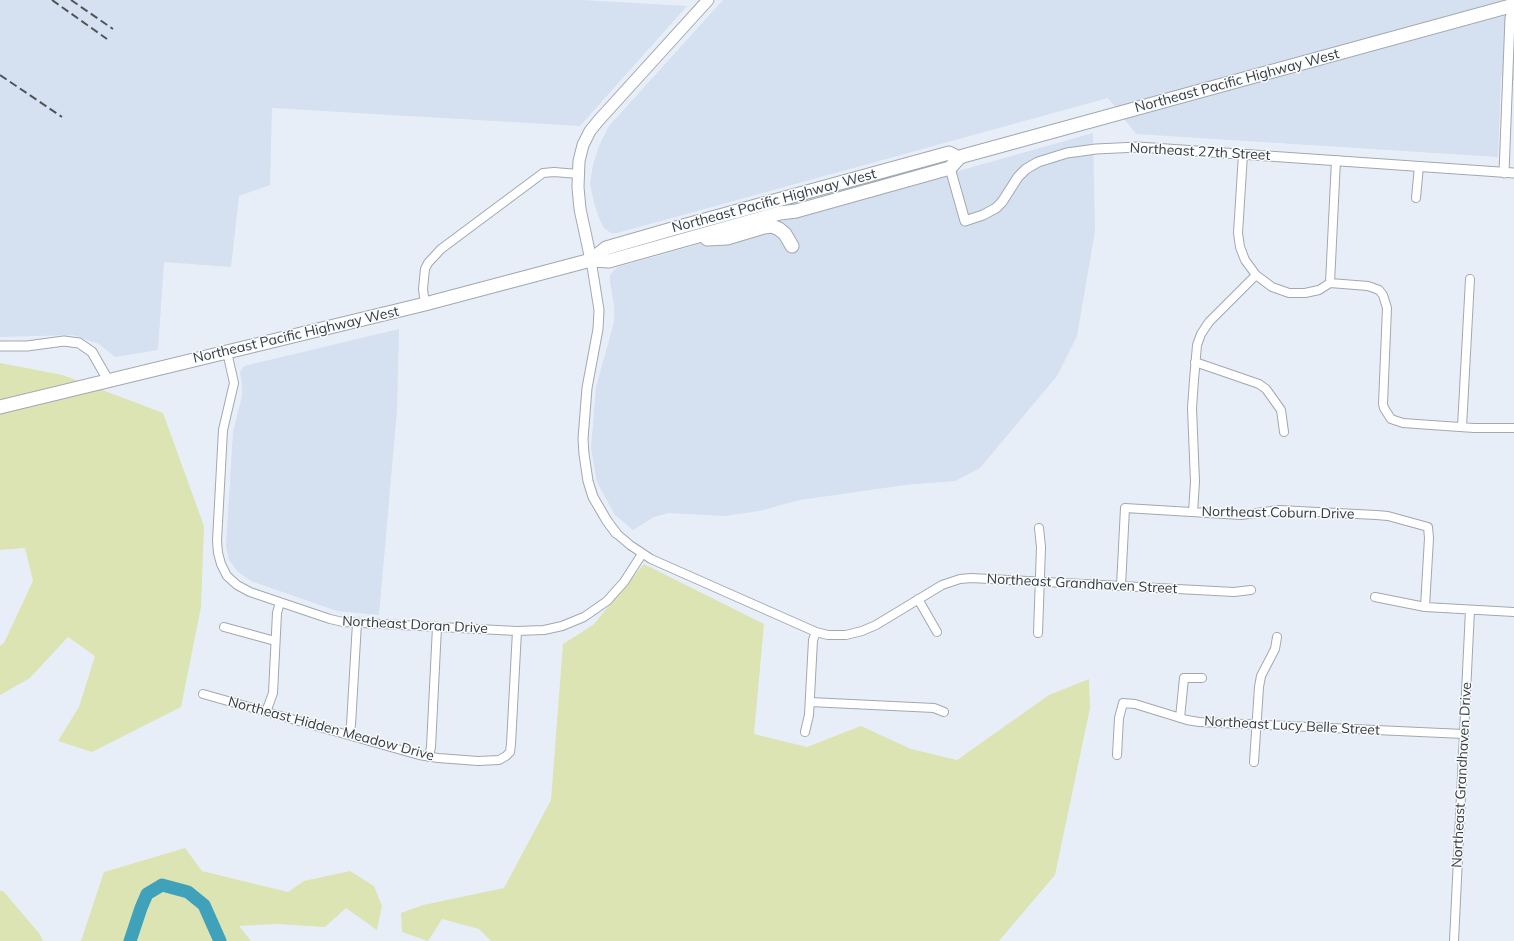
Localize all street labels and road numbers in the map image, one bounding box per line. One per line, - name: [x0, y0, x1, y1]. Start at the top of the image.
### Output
- street label: Northeast Pacific Highway West: [1133, 46, 1341, 116]
- street label: Northeast 27th Street: [1129, 140, 1271, 164]
- street label: Northeast Pacific Highway West: [670, 166, 878, 236]
- street label: Northeast Pacific Highway West: [191, 303, 401, 367]
- street label: Northeast Coburn Drive: [1201, 503, 1355, 523]
- street label: Northeast Grandhaven Street: [986, 571, 1178, 597]
- street label: Northeast Doran Drive: [342, 613, 488, 637]
- street label: Northeast Grandhaven Drive: [1449, 682, 1475, 868]
- street label: Northeast Hidden Meadow Drive: [226, 693, 436, 765]
- street label: Northeast Lucy Belle Street: [1204, 713, 1380, 739]

